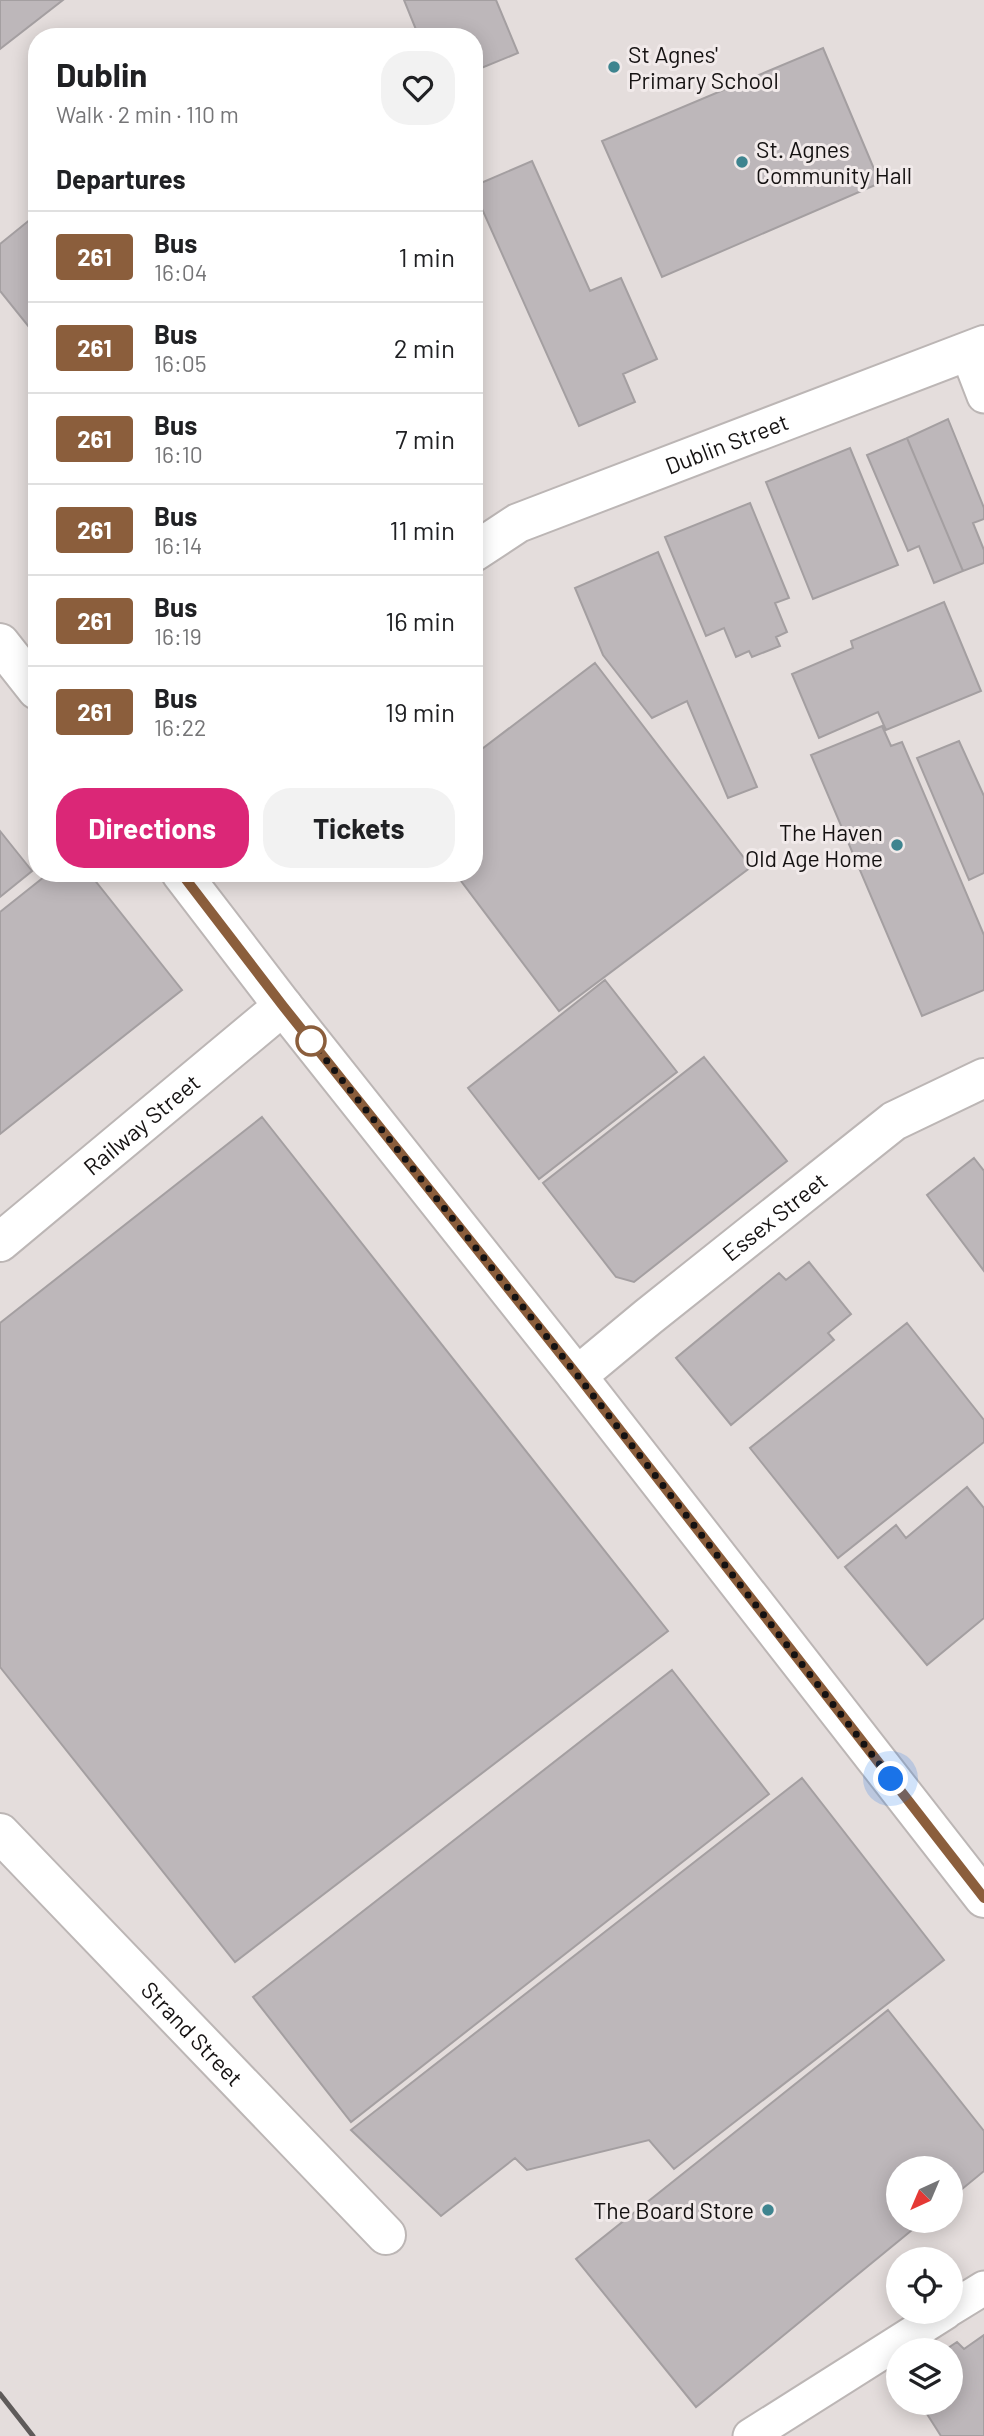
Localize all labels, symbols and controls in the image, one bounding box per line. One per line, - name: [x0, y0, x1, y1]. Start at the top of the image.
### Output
- place label: St Agnes' Primary School: [628, 40, 779, 94]
- button: heart: [381, 51, 455, 125]
- text: Dublin: [56, 54, 147, 94]
- marker: St Agnes' Primary School: [606, 59, 622, 75]
- text: Walk · 2 min · 110 m: [56, 100, 239, 128]
- place label: St. Agnes Community Hall: [756, 135, 912, 189]
- marker: St. Agnes Community Hall: [734, 154, 750, 170]
- text: Departures: [56, 163, 186, 194]
- text: Bus: [154, 227, 197, 258]
- text: 1 min: [399, 241, 455, 272]
- text: 261: [77, 242, 112, 271]
- text: 16:04: [154, 258, 207, 286]
- text: Bus: [154, 318, 197, 349]
- text: 2 min: [394, 332, 455, 363]
- text: 261: [77, 333, 112, 362]
- text: 16:05: [154, 349, 207, 377]
- street label: Dublin Street: [661, 407, 792, 480]
- text: Bus: [154, 409, 197, 440]
- text: 7 min: [395, 423, 455, 454]
- text: 261: [77, 424, 112, 453]
- text: 16:10: [154, 440, 203, 468]
- text: Bus: [154, 500, 197, 531]
- text: 11 min: [389, 514, 455, 545]
- text: 261: [77, 515, 112, 544]
- text: 16:14: [154, 531, 202, 559]
- text: Bus: [154, 591, 197, 622]
- text: 16 min: [385, 605, 455, 636]
- text: 261: [77, 606, 112, 635]
- text: 16:19: [154, 622, 202, 650]
- text: Bus: [154, 682, 197, 713]
- text: 19 min: [385, 696, 455, 727]
- text: 261: [77, 697, 112, 726]
- text: 16:22: [154, 713, 206, 741]
- button: Directions: [56, 788, 249, 868]
- button: Tickets: [263, 788, 455, 868]
- place label: The Haven Old Age Home: [745, 818, 883, 872]
- marker: The Haven Old Age Home: [889, 837, 905, 853]
- unlabelled marker: [296, 1026, 326, 1056]
- street label: Railway Street: [77, 1068, 205, 1181]
- street label: Essex Street: [716, 1166, 832, 1266]
- your location: [873, 1761, 908, 1796]
- street label: Strand Street: [136, 1975, 249, 2092]
- north arrow: [886, 2156, 962, 2233]
- map controls: [886, 2156, 963, 2415]
- place label: The Board Store: [593, 2196, 754, 2224]
- marker: The Board Store: [760, 2202, 776, 2218]
- button: locate: [886, 2247, 963, 2324]
- button: layers: [886, 2338, 963, 2415]

